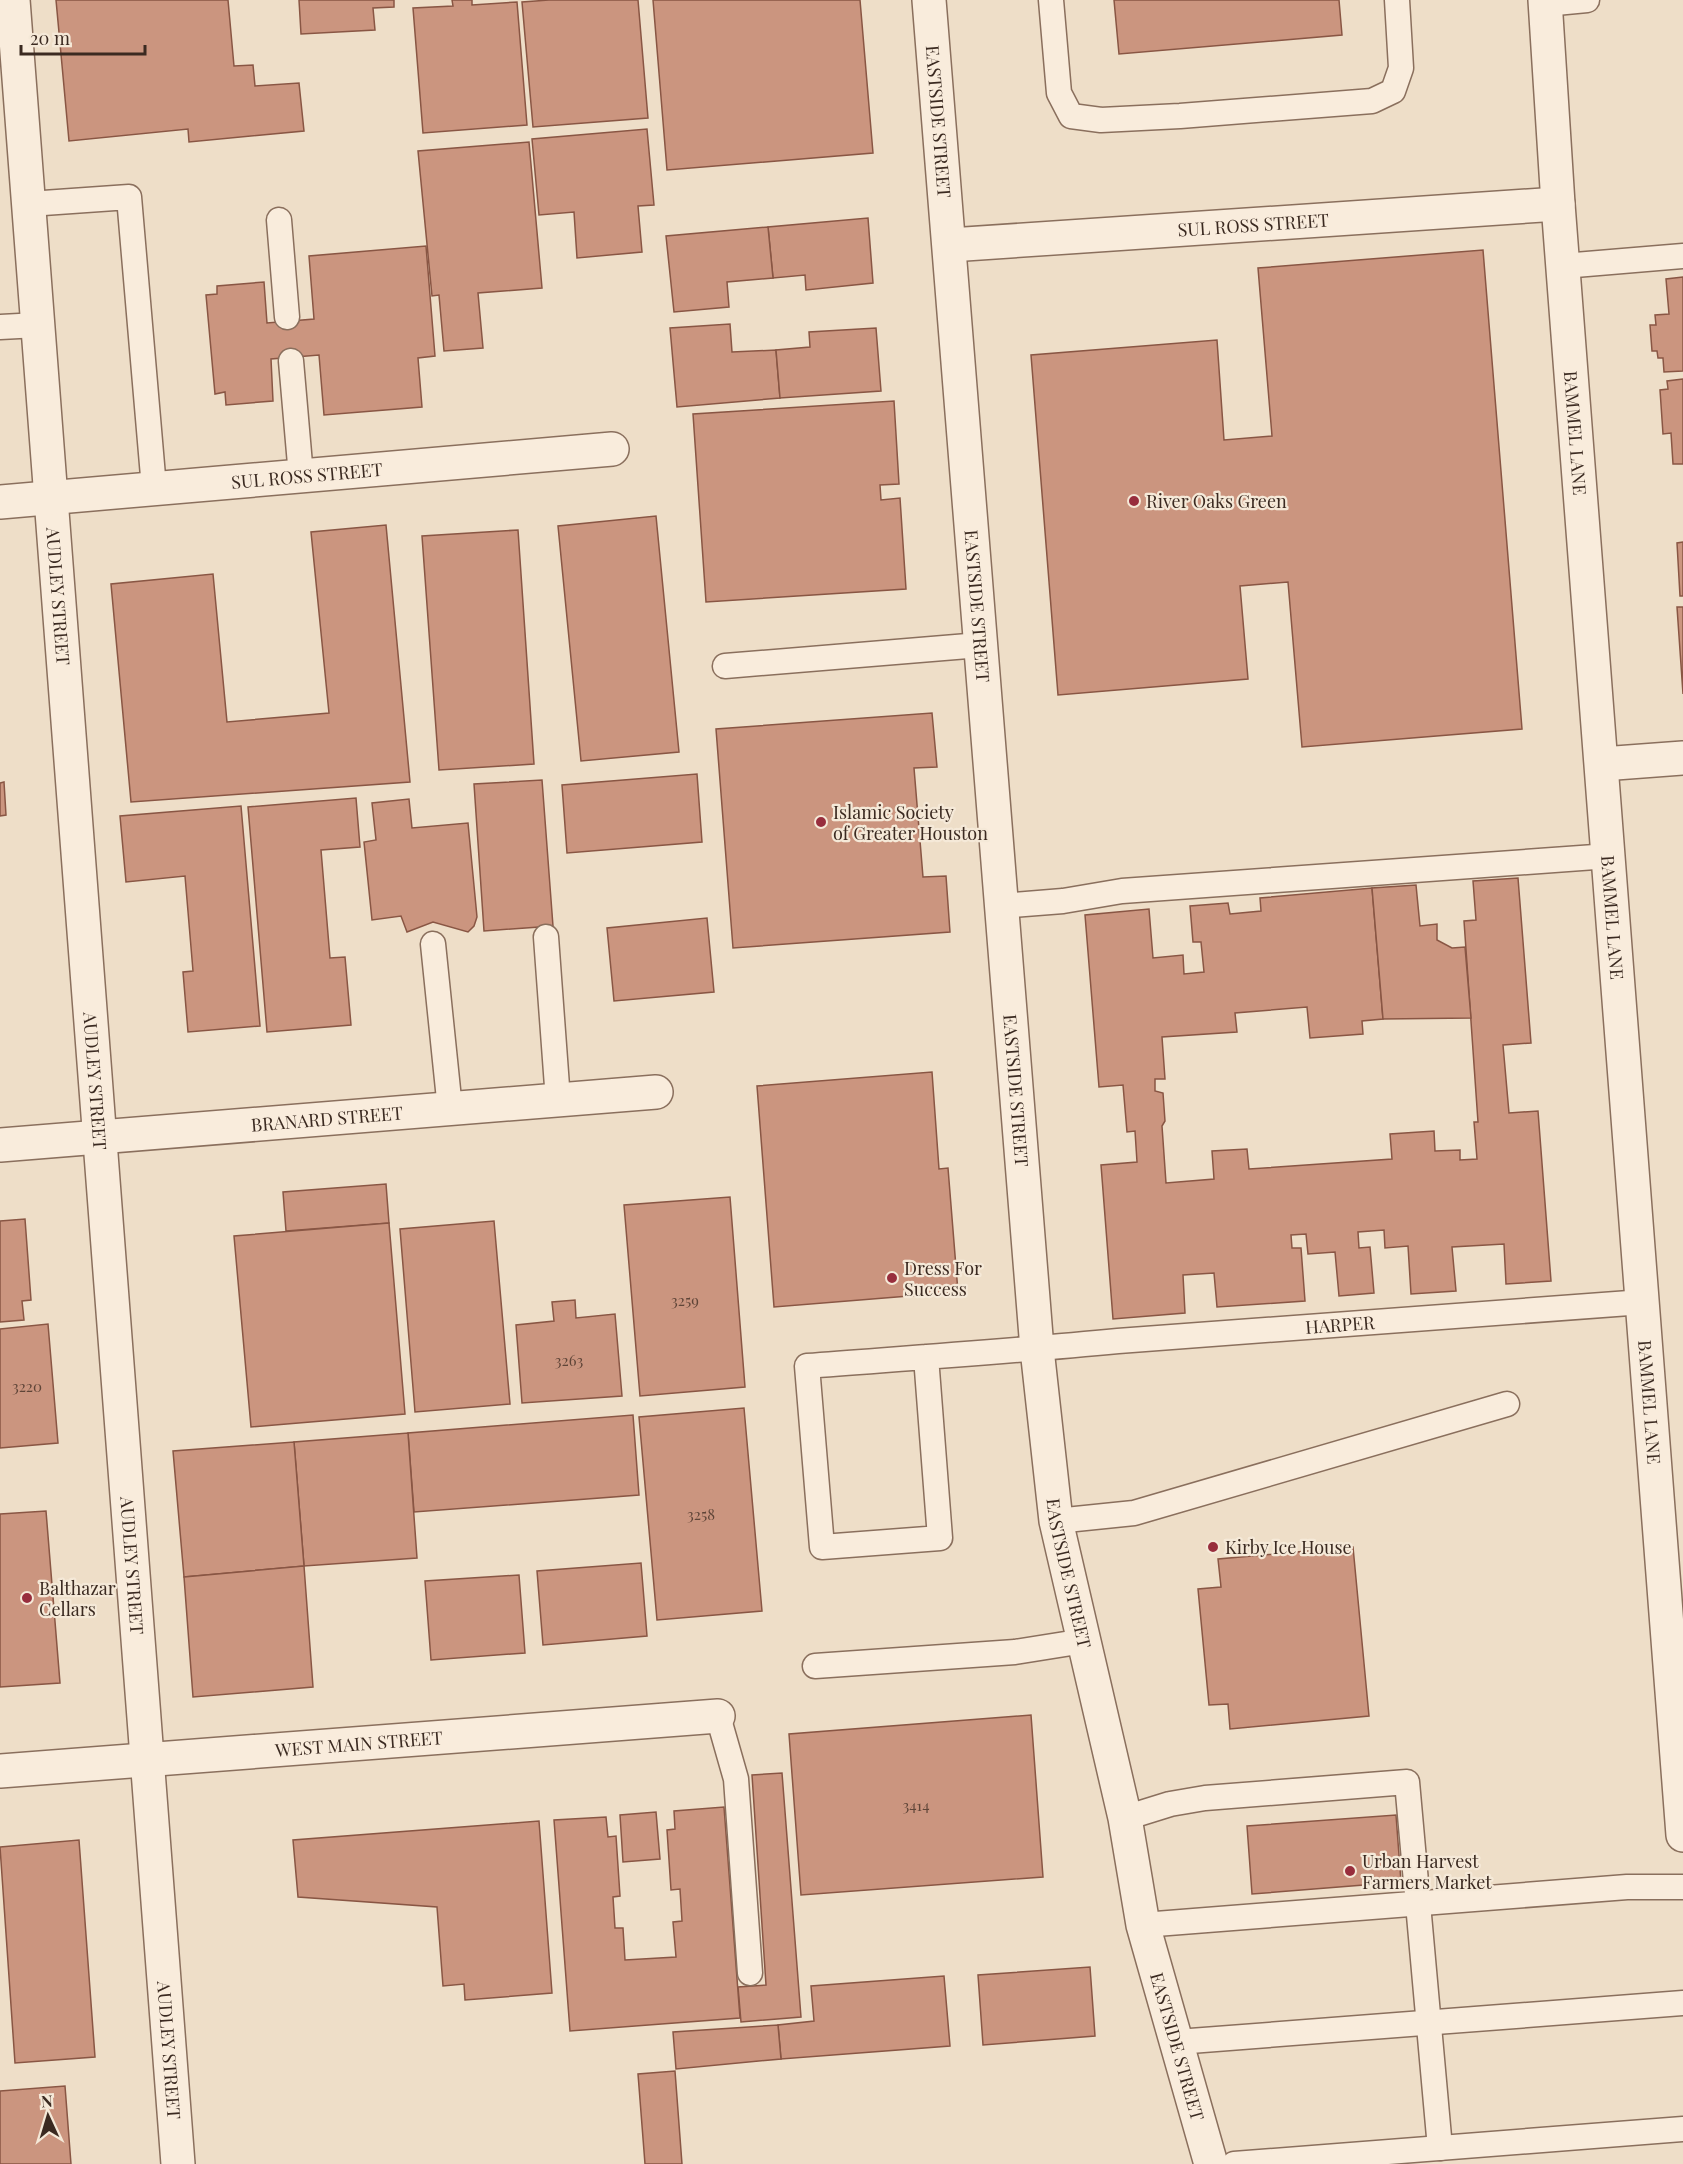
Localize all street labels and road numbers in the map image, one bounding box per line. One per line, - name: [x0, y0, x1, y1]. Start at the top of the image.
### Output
- street label: EASTSIDE STREET: [921, 44, 957, 199]
- street label: SUL ROSS STREET: [1177, 207, 1330, 242]
- street label: BAMMEL LANE: [1559, 370, 1592, 496]
- street label: SUL ROSS STREET: [230, 457, 383, 494]
- street label: AUDLEY STREET: [41, 525, 76, 666]
- street label: EASTSIDE STREET: [959, 529, 996, 683]
- street label: BAMMEL LANE: [1596, 854, 1629, 981]
- street label: AUDLEY STREET: [78, 1010, 113, 1151]
- street label: EASTSIDE STREET: [998, 1013, 1034, 1168]
- street label: BRANARD STREET: [250, 1100, 404, 1137]
- street label: HARPER: [1304, 1310, 1376, 1339]
- street label: BAMMEL LANE: [1633, 1339, 1667, 1465]
- street label: AUDLEY STREET: [115, 1495, 150, 1635]
- street label: EASTSIDE STREET: [1042, 1497, 1097, 1651]
- street label: WEST MAIN STREET: [273, 1725, 444, 1762]
- street label: EASTSIDE STREET: [1145, 1969, 1210, 2123]
- street label: AUDLEY STREET: [152, 1979, 187, 2120]

